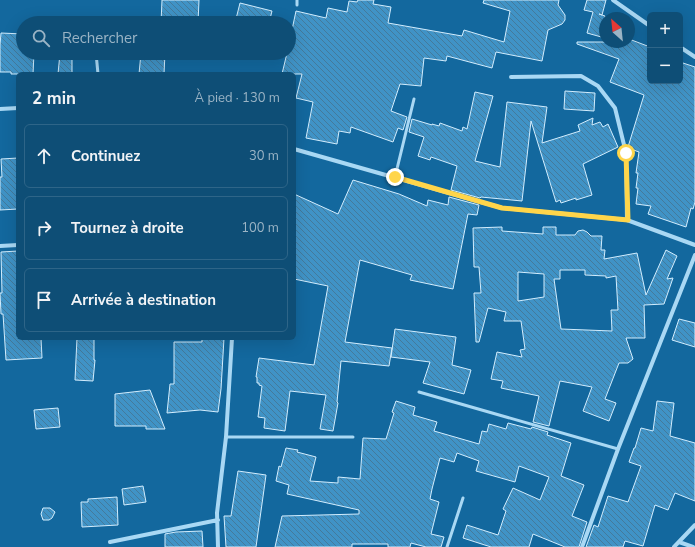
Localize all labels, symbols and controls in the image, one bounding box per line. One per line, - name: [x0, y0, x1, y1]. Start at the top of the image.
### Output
- north arrow: [599, 12, 635, 48]
- map controls: [647, 12, 683, 84]
- button: +: [647, 12, 683, 48]
- search box: [16, 16, 296, 60]
- icon: search: [30, 27, 52, 49]
- text: Rechercher: [62, 28, 137, 48]
- button: −: [647, 48, 683, 84]
- text: 2 min: [32, 87, 76, 110]
- text: À pied · 130 m: [195, 89, 280, 107]
- route start: [617, 144, 635, 162]
- icon: ahead: [33, 145, 55, 167]
- text: Continuez: [71, 146, 140, 166]
- text: 30 m: [249, 147, 279, 165]
- route end: [386, 168, 404, 186]
- icon: right: [33, 217, 55, 239]
- text: Tournez à droite: [71, 218, 184, 238]
- text: 100 m: [241, 219, 279, 237]
- icon: arrive: [33, 289, 55, 311]
- text: Arrivée à destination: [71, 290, 216, 310]

